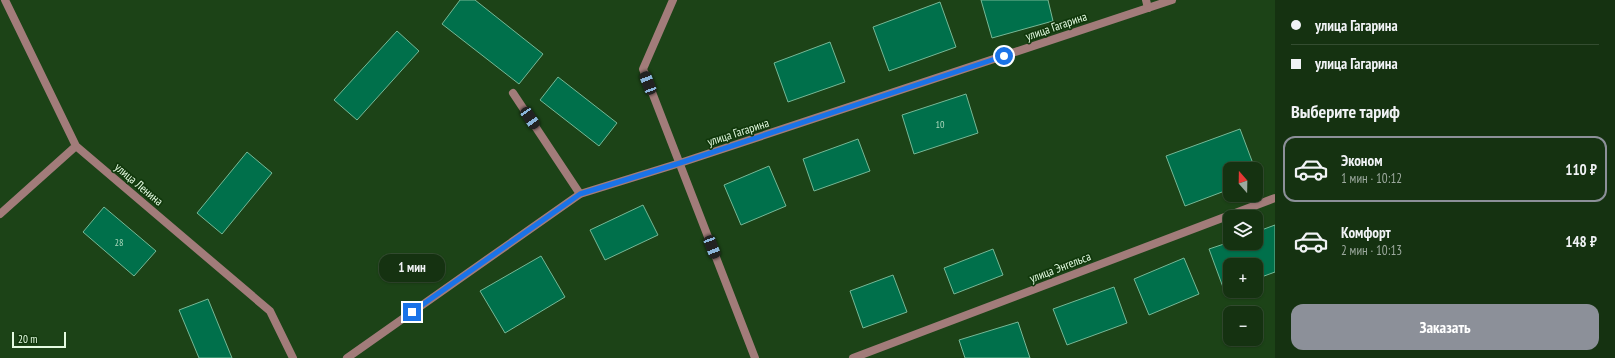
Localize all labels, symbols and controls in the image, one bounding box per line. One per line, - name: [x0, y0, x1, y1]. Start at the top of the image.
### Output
- street label: улица Гагарина: [1023, 8, 1089, 44]
- text: улица Гагарина: [1315, 16, 1398, 35]
- route start: [995, 47, 1013, 65]
- text: улица Гагарина: [1315, 54, 1398, 73]
- car: [638, 70, 658, 96]
- text: Выберите тариф: [1291, 100, 1400, 123]
- car: [518, 105, 542, 131]
- street label: улица Гагарина: [705, 115, 771, 149]
- house number: 10: [936, 118, 945, 131]
- icon: car: [1293, 151, 1329, 187]
- text: Эконом: [1341, 151, 1382, 170]
- street label: улица Ленина: [112, 159, 166, 209]
- text: 110 ₽: [1565, 160, 1597, 179]
- north arrow: [1223, 162, 1263, 202]
- map controls: [1223, 162, 1263, 346]
- text: 1 мин · 10:12: [1341, 170, 1402, 187]
- button: layers: [1223, 210, 1263, 250]
- icon: car: [1293, 223, 1329, 259]
- text: Комфорт: [1341, 223, 1391, 242]
- text: 148 ₽: [1565, 232, 1597, 251]
- car: [702, 234, 722, 260]
- house number: 28: [115, 236, 124, 249]
- text: 2 мин · 10:13: [1341, 242, 1402, 259]
- street label: улица Энгельса: [1027, 248, 1093, 286]
- callout: 1 мин: [379, 254, 445, 282]
- button: +: [1223, 258, 1263, 298]
- text: 1 мин: [398, 259, 426, 276]
- route end: [403, 303, 421, 321]
- button: Заказать: [1291, 304, 1599, 350]
- button: −: [1223, 306, 1263, 346]
- scale bar: [12, 330, 66, 349]
- text: 20 m: [18, 332, 37, 346]

